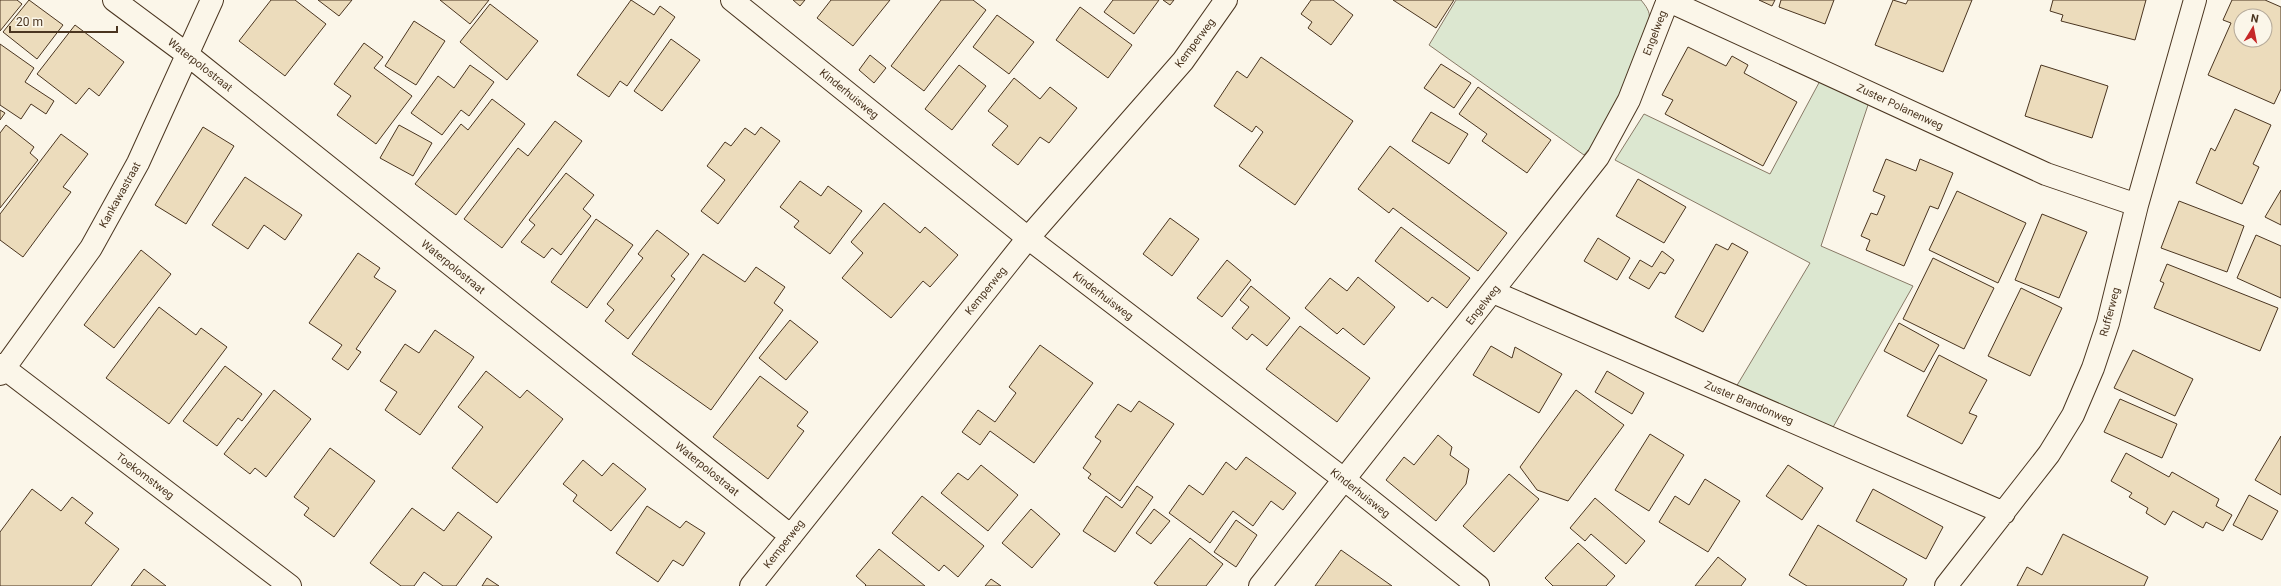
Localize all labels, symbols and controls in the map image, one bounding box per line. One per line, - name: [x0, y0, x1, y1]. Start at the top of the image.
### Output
- scale bar: [10, 8, 117, 34]
- north arrow: [2233, 8, 2273, 48]
- street label: Engelweg: [1640, 9, 1670, 57]
- text: N: [2250, 12, 2260, 26]
- text: 20 m: [16, 15, 43, 29]
- street label: Kemperweg: [1172, 16, 1218, 70]
- street label: Waterpolostraat: [165, 36, 235, 95]
- street label: Kinderhuisweg: [817, 66, 881, 122]
- street label: Zuster Polanenweg: [1855, 81, 1945, 133]
- street label: Kankawastraat: [97, 160, 144, 230]
- street label: Waterpolostraat: [418, 237, 488, 297]
- street label: Kemperweg: [963, 264, 1009, 318]
- street label: Kinderhuisweg: [1070, 269, 1136, 323]
- street label: Engelweg: [1463, 282, 1503, 328]
- street label: Rufferweg: [2097, 286, 2123, 338]
- street label: Zuster Brandonweg: [1703, 378, 1795, 428]
- street label: Waterpolostraat: [672, 439, 742, 499]
- street label: Toekomstweg: [113, 450, 177, 502]
- street label: Kinderhuisweg: [1328, 466, 1392, 520]
- street label: Kemperweg: [761, 517, 807, 571]

